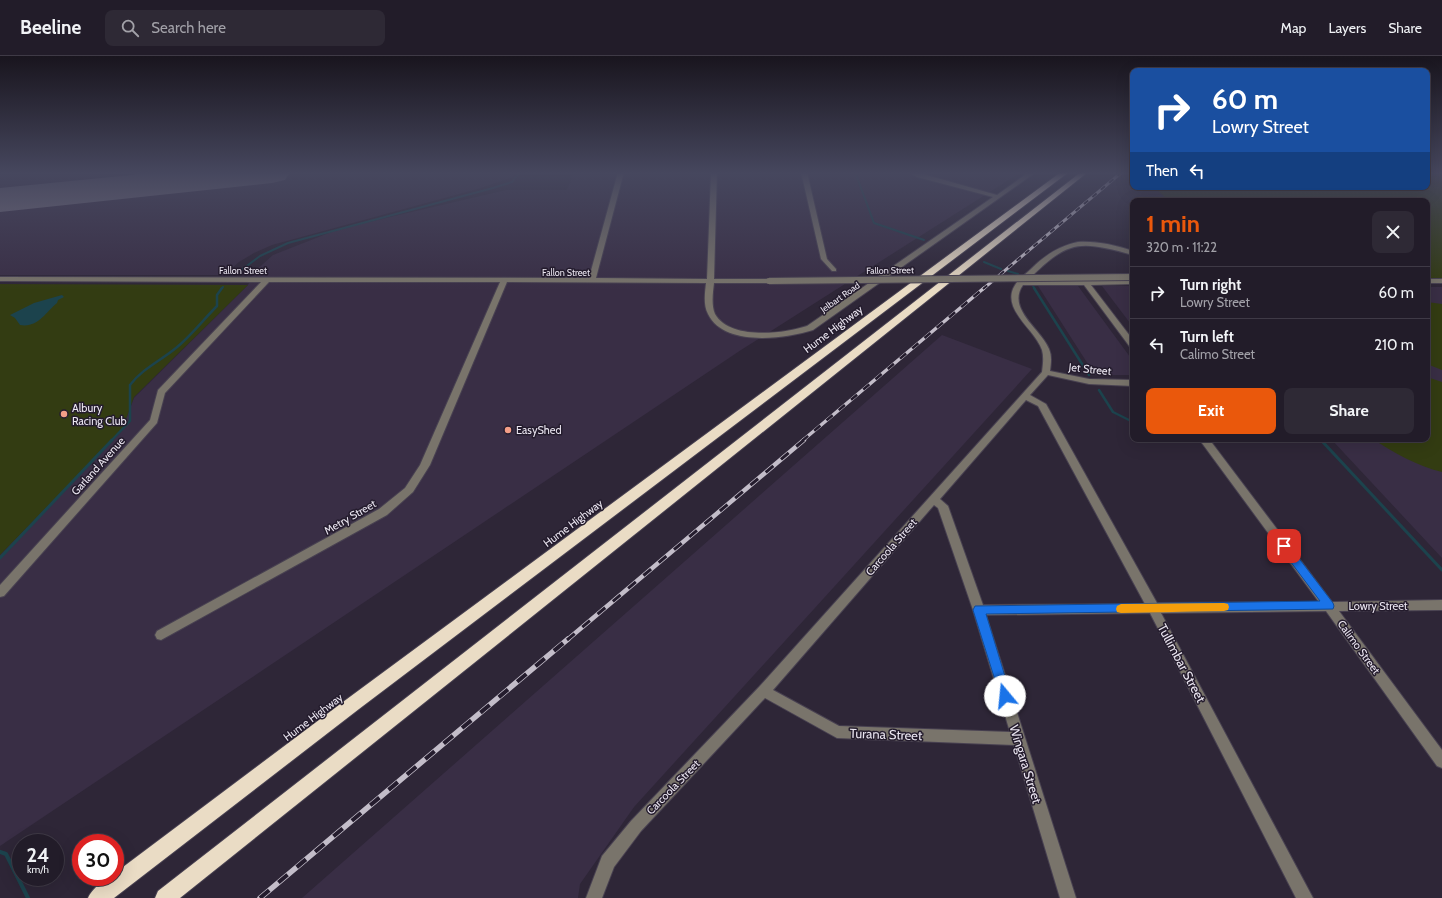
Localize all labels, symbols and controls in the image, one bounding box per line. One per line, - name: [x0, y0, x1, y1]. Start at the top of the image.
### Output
- search box: [105, 10, 385, 46]
- text: Beeline: [20, 16, 81, 39]
- icon: search: [119, 17, 141, 39]
- text: Search here: [151, 19, 226, 37]
- text: Map: [1281, 19, 1306, 37]
- text: Layers: [1328, 19, 1366, 37]
- text: Share: [1388, 19, 1422, 37]
- text: 60 m: [1212, 82, 1278, 116]
- icon: right: [1146, 84, 1198, 136]
- text: Lowry Street: [1212, 116, 1309, 138]
- icon: left: [1186, 160, 1208, 182]
- text: Then: [1146, 162, 1178, 180]
- text: 1 min: [1146, 209, 1200, 238]
- button: close: [1372, 211, 1414, 253]
- text: 320 m · 11:22: [1146, 239, 1217, 255]
- street label: Fallon Street: [866, 264, 914, 276]
- street label: Fallon Street: [219, 265, 267, 276]
- street label: Fallon Street: [542, 267, 590, 278]
- text: Turn right: [1180, 276, 1241, 294]
- street label: Jelbart Road: [817, 279, 862, 315]
- icon: right: [1146, 282, 1168, 304]
- text: 60 m: [1378, 284, 1414, 302]
- text: Lowry Street: [1180, 294, 1250, 310]
- street label: Hume Highway: [800, 302, 866, 356]
- text: Turn left: [1180, 328, 1234, 346]
- icon: left: [1146, 334, 1168, 356]
- text: 210 m: [1374, 336, 1414, 354]
- text: Calimo Street: [1180, 346, 1255, 362]
- street label: Jet Street: [1067, 360, 1112, 378]
- button: Exit: [1146, 388, 1276, 434]
- button: Share: [1284, 388, 1414, 434]
- place label: Albury Racing Club: [72, 401, 127, 428]
- marker: Albury Racing Club: [59, 409, 69, 419]
- place label: EasyShed: [516, 423, 562, 437]
- marker: EasyShed: [503, 425, 513, 435]
- street label: Garland Avenue: [68, 434, 128, 498]
- street label: Metry Street: [321, 496, 379, 538]
- street label: Hume Highway: [540, 496, 606, 550]
- street label: Carcoola Street: [862, 515, 920, 578]
- pin: [1267, 529, 1301, 563]
- icon: arrive: [1273, 535, 1295, 557]
- street label: Lowry Street: [1348, 599, 1408, 613]
- street label: Calimo Street: [1335, 617, 1383, 677]
- street label: Tullimbar Street: [1155, 621, 1210, 706]
- position arrow: [984, 675, 1026, 717]
- street label: Hume Highway: [280, 690, 346, 744]
- street label: Wingara Street: [1006, 723, 1046, 806]
- street label: Turana Street: [849, 725, 923, 743]
- street label: Carcoola Street: [643, 756, 703, 817]
- speed limit sign: 30: [72, 834, 124, 886]
- text: 24: [27, 843, 50, 867]
- text: km/h: [27, 863, 49, 876]

